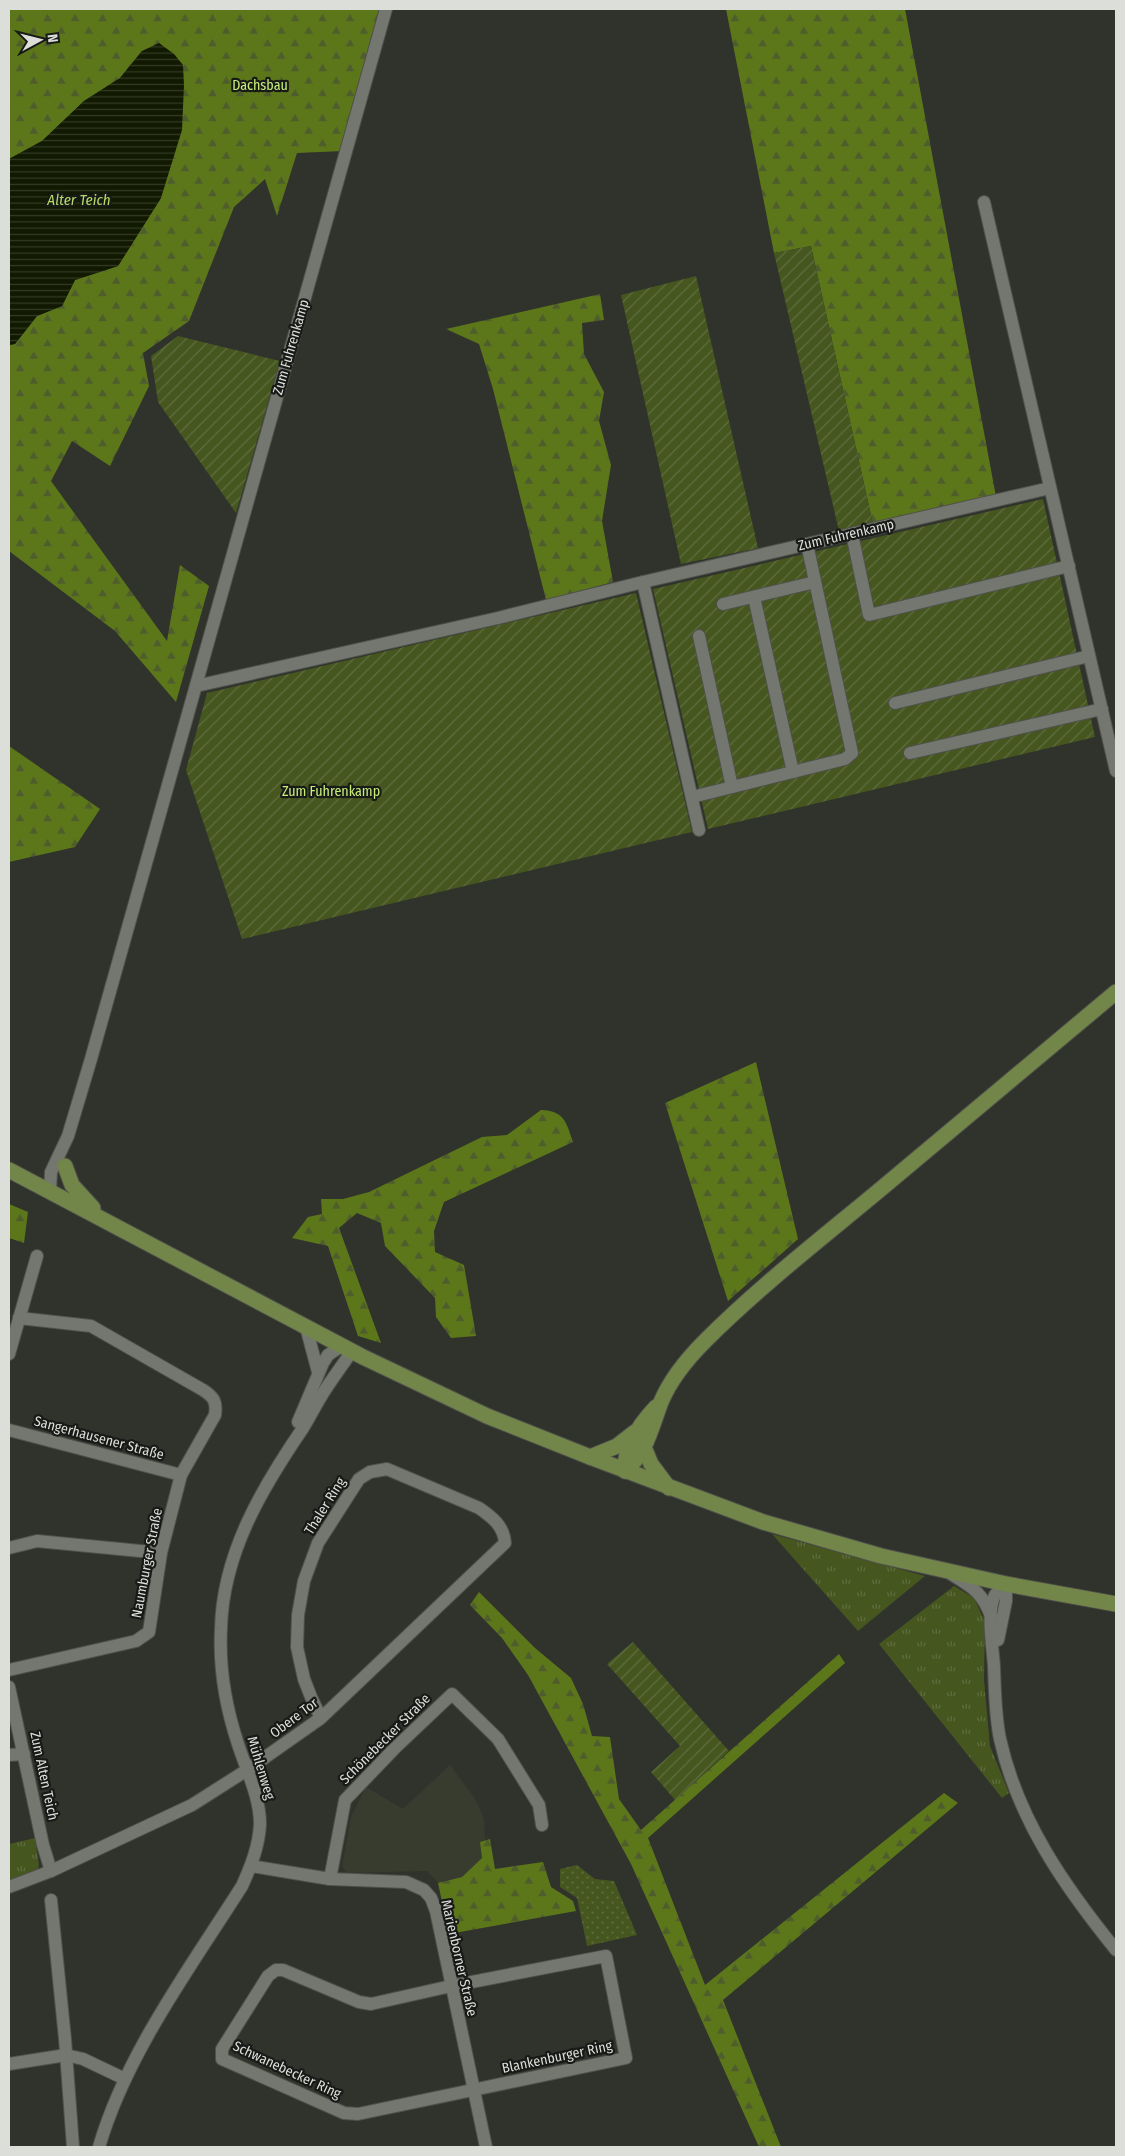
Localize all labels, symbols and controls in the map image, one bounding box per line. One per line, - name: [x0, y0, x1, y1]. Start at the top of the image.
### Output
- north arrow: [15, 15, 65, 65]
- text: N: [43, 33, 61, 44]
- park label: Dachsbau: [232, 77, 288, 94]
- water label: Alter Teich: [46, 191, 111, 209]
- street label: Zum Fuhrenkamp: [269, 297, 313, 397]
- street label: Zum Fuhrenkamp: [796, 516, 896, 554]
- park label: Zum Fuhrenkamp: [282, 783, 380, 800]
- street label: Sangerhausener Straße: [32, 1413, 166, 1464]
- street label: Thaler Ring: [301, 1474, 349, 1538]
- street label: Naumburger Straße: [128, 1507, 166, 1619]
- street label: Schönebecker Straße: [336, 1690, 434, 1788]
- street label: Obere Tor: [267, 1694, 321, 1742]
- street label: Zum Alten Teich: [26, 1730, 62, 1822]
- street label: Mühlenweg: [243, 1734, 279, 1802]
- street label: Marienborner Straße: [437, 1898, 481, 2018]
- street label: Schwanebecker Ring: [230, 2037, 344, 2103]
- street label: Blankenburger Ring: [500, 2037, 614, 2077]

